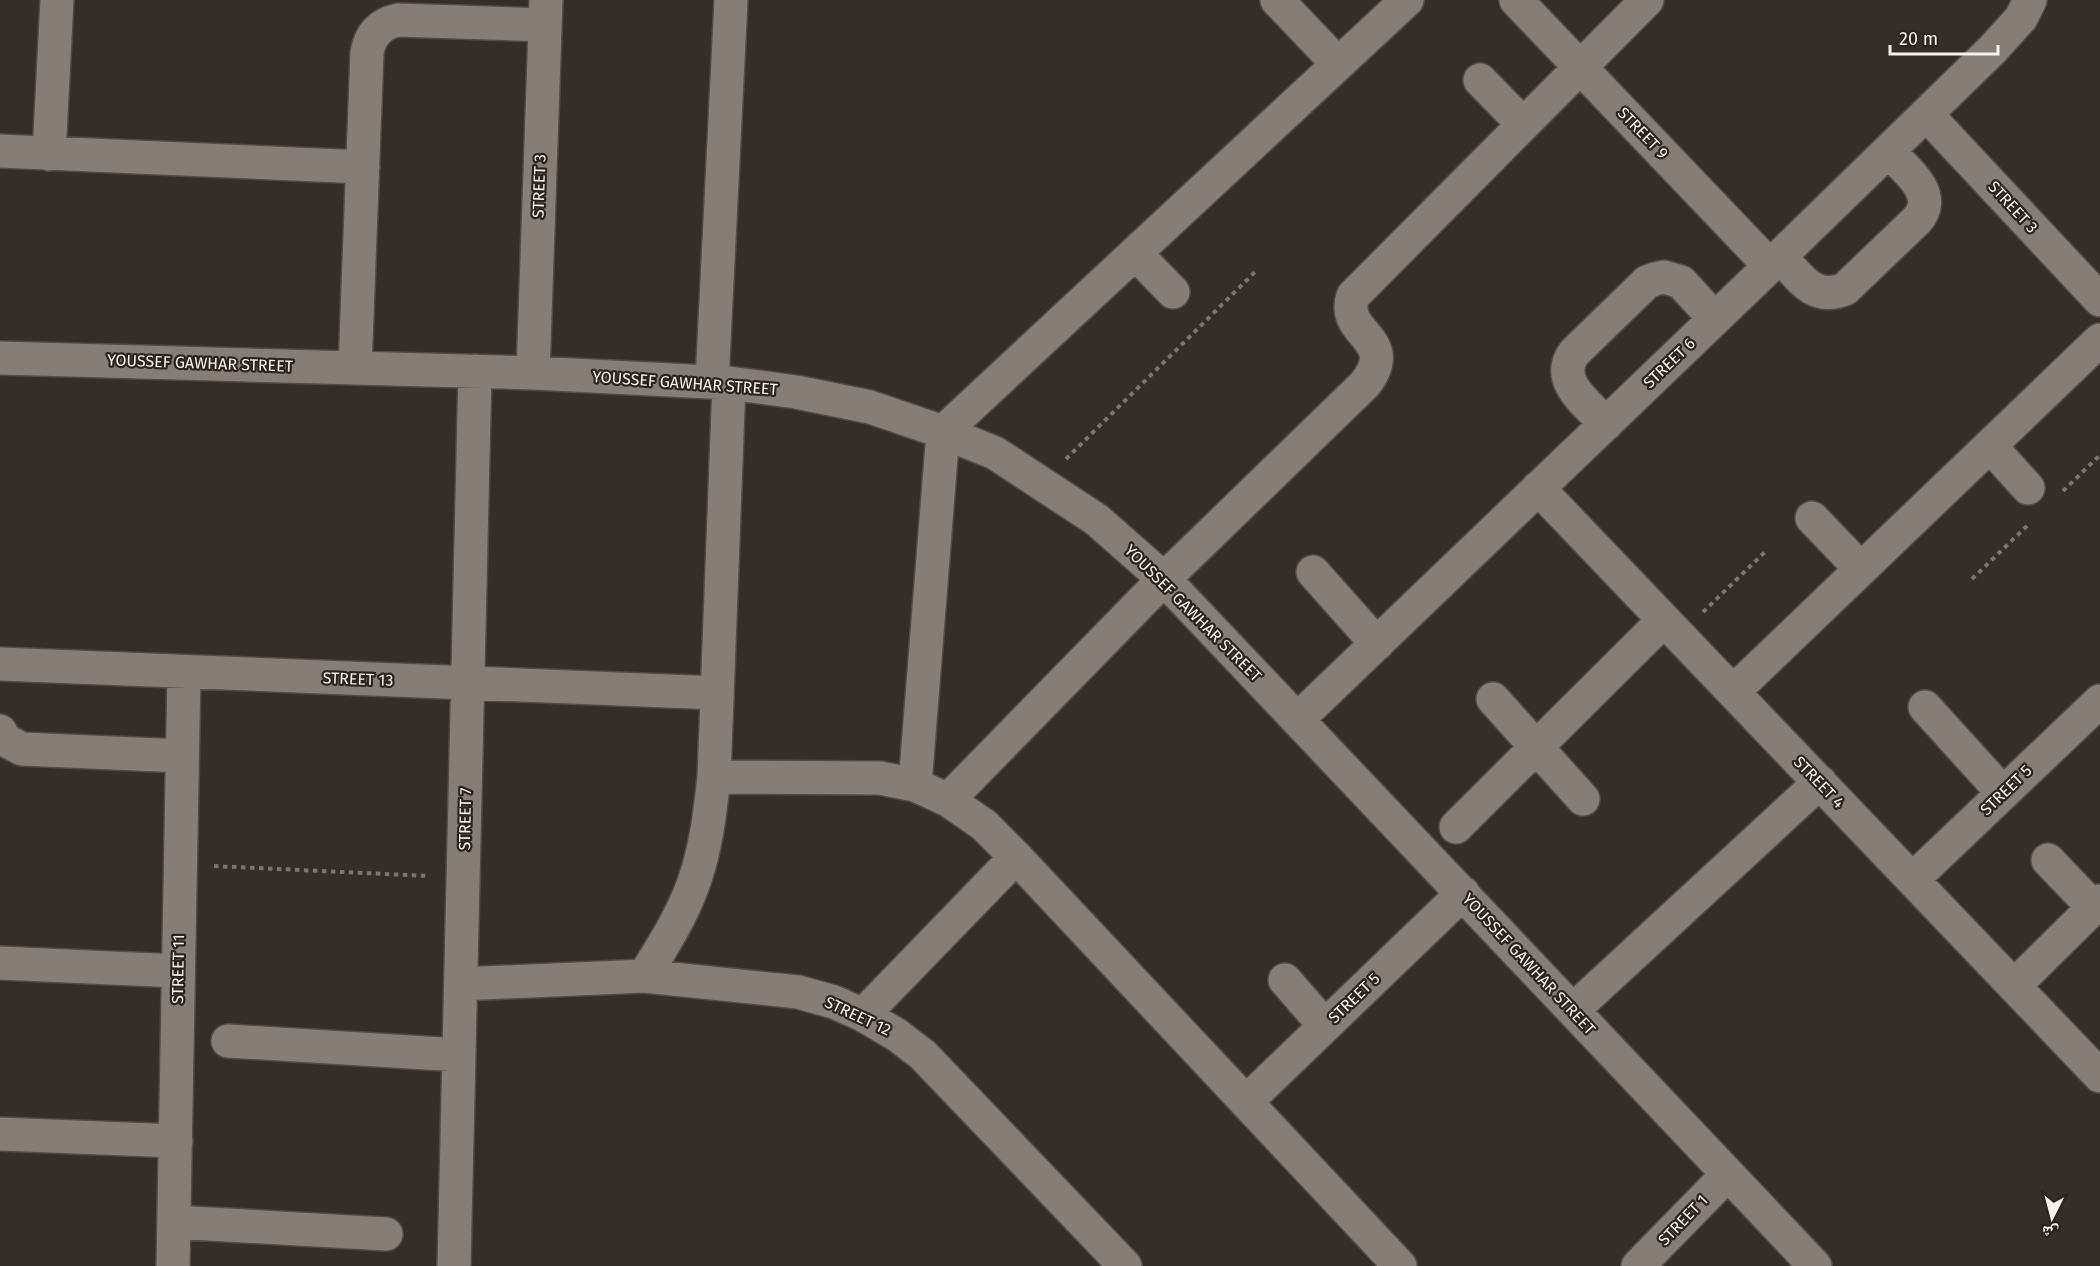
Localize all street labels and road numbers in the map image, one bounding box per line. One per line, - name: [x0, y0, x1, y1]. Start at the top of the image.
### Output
- street label: STREET 9: [1614, 103, 1672, 163]
- street label: STREET 3: [528, 154, 550, 218]
- street label: STREET 3: [1984, 177, 2042, 237]
- street label: STREET 6: [1639, 334, 1699, 392]
- street label: YOUSSEF GAWHAR STREET: [107, 350, 294, 376]
- street label: YOUSSEF GAWHAR STREET: [592, 367, 779, 399]
- street label: YOUSSEF GAWHAR STREET: [1121, 541, 1266, 686]
- street label: STREET 13: [322, 668, 394, 690]
- street label: STREET 4: [1790, 752, 1849, 812]
- street label: STREET 5: [1976, 761, 2036, 819]
- street label: STREET 7: [455, 787, 475, 851]
- street label: YOUSSEF GAWHAR STREET: [1459, 890, 1600, 1039]
- street label: STREET 11: [168, 934, 188, 1004]
- street label: STREET 5: [1324, 969, 1384, 1027]
- street label: STREET 12: [822, 992, 894, 1040]
- street label: STREET 1: [1654, 1191, 1712, 1249]

